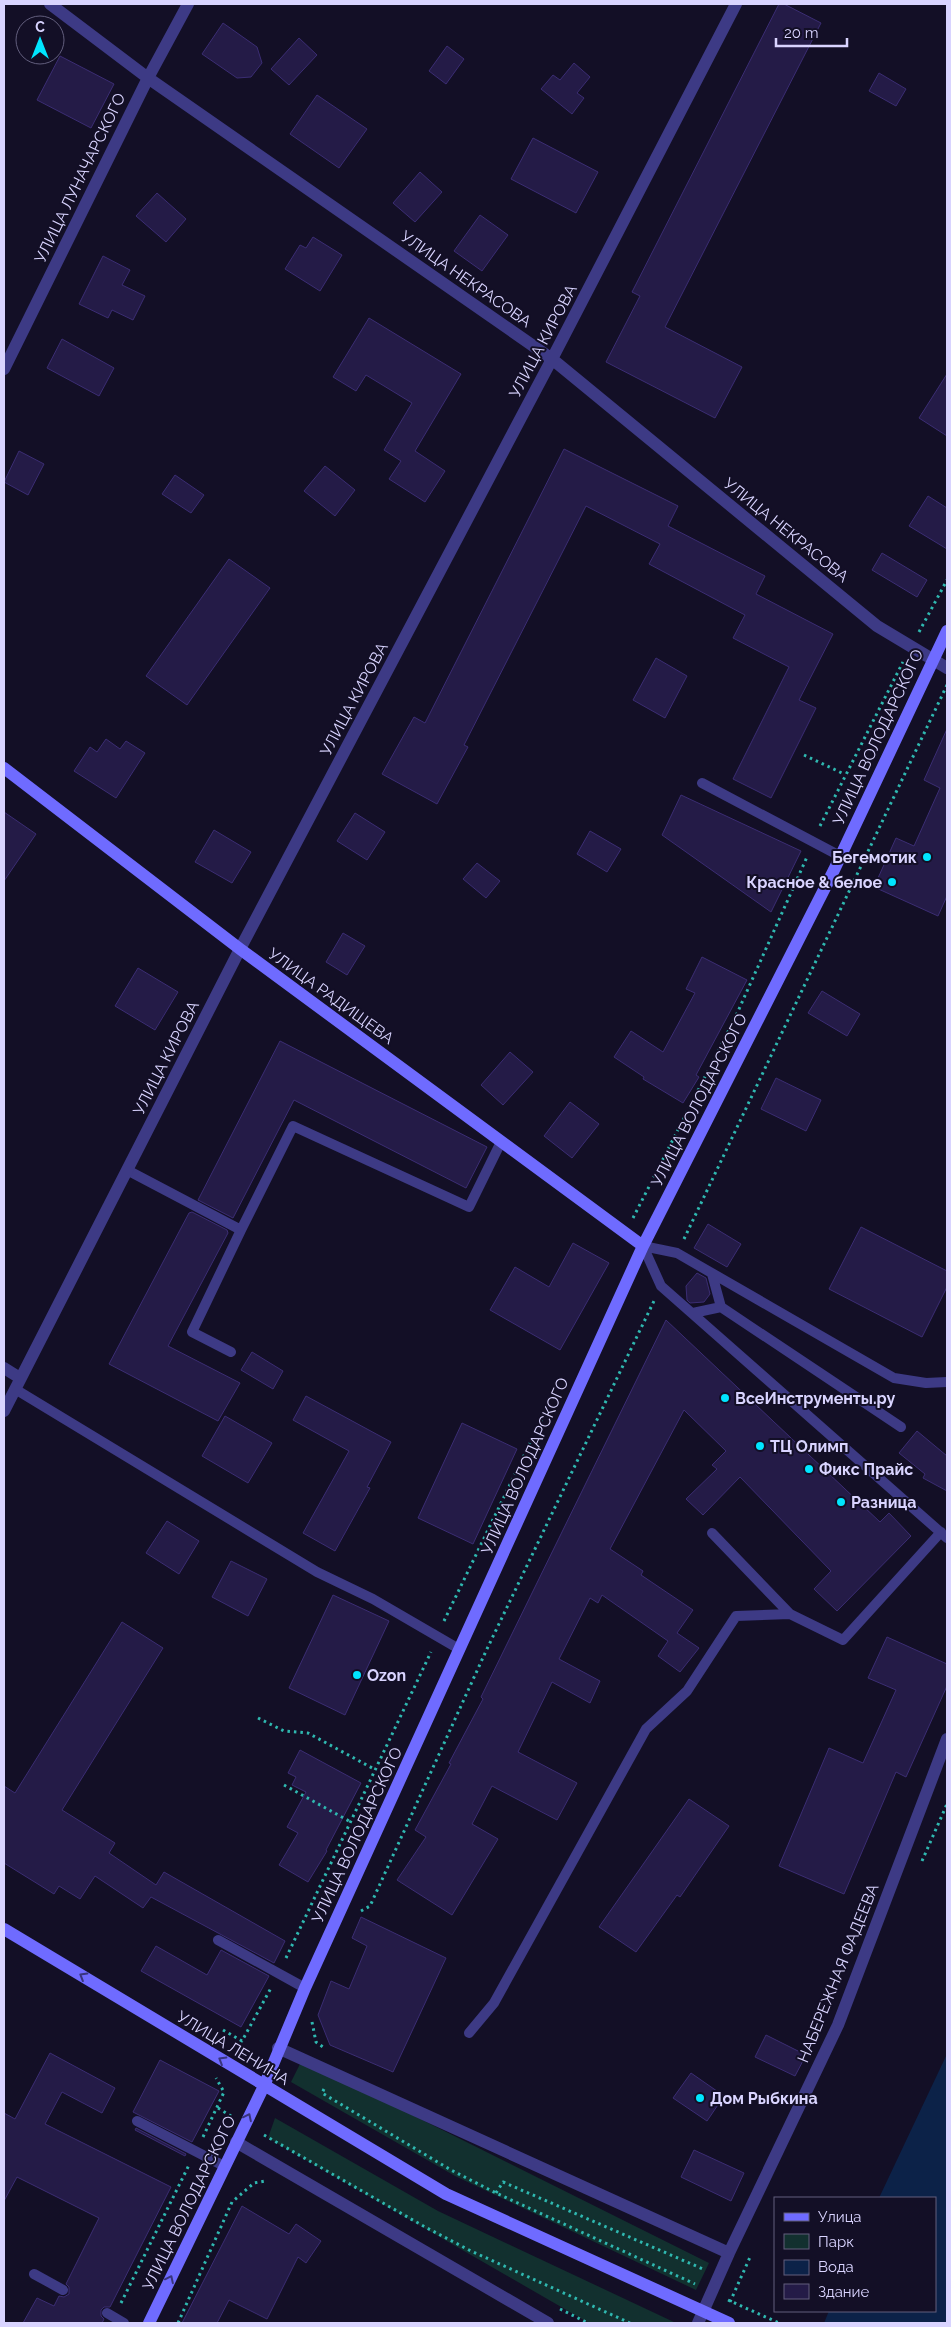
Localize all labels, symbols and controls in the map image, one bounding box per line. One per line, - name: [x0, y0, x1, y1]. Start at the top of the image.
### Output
- north arrow: [15, 15, 65, 65]
- scale bar: [776, 15, 847, 47]
- text: С: [35, 19, 45, 35]
- text: 20 m: [784, 24, 819, 42]
- street label: УЛИЦА ЛУНАЧАРСКОГО: [31, 90, 129, 266]
- street label: УЛИЦА НЕКРАСОВА: [397, 227, 535, 331]
- street label: УЛИЦА КИРОВА: [505, 281, 581, 401]
- street label: УЛИЦА НЕКРАСОВА: [720, 474, 852, 586]
- street label: УЛИЦА КИРОВА: [316, 639, 392, 759]
- street label: УЛИЦА ВОЛОДАРСКОГО: [829, 646, 927, 828]
- place label: Бегемотик: [832, 848, 917, 867]
- marker: Бегемотик: [921, 851, 933, 863]
- place label: Красное & белое: [746, 873, 882, 892]
- marker: Красное & белое: [886, 876, 898, 888]
- street label: УЛИЦА РАДИЩЕВА: [264, 944, 398, 1048]
- street label: УЛИЦА КИРОВА: [129, 998, 203, 1118]
- street label: УЛИЦА ВОЛОДАРСКОГО: [647, 1010, 751, 1190]
- street label: УЛИЦА ВОЛОДАРСКОГО: [477, 1375, 573, 1557]
- place label: ВсеИнструменты.ру: [735, 1389, 895, 1408]
- marker: ВсеИнструменты.ру: [719, 1392, 731, 1404]
- place label: ТЦ Олимп: [770, 1437, 848, 1456]
- marker: ТЦ Олимп: [754, 1440, 766, 1452]
- place label: Фикс Прайс: [819, 1460, 913, 1479]
- marker: Фикс Прайс: [803, 1463, 815, 1475]
- place label: Разница: [851, 1493, 916, 1512]
- marker: Разница: [835, 1496, 847, 1508]
- place label: Ozon: [367, 1666, 406, 1685]
- marker: Ozon: [351, 1669, 363, 1681]
- street label: УЛИЦА ВОЛОДАРСКОГО: [308, 1744, 406, 1926]
- street label: НАБЕРЕЖНАЯ ФАДЕЕВА: [793, 1881, 883, 2065]
- one-way arrow: [79, 1973, 88, 1983]
- street label: УЛИЦА ЛЕНИНА: [173, 2007, 293, 2089]
- one-way arrow: [218, 2057, 227, 2067]
- place label: Дом Рыбкина: [710, 2089, 818, 2108]
- marker: Дом Рыбкина: [694, 2092, 706, 2104]
- street label: УЛИЦА ВОЛОДАРСКОГО: [138, 2113, 240, 2293]
- one-way arrow: [242, 2113, 253, 2122]
- legend: [774, 2197, 936, 2312]
- text: Улица: [818, 2208, 862, 2226]
- text: Парк: [818, 2233, 854, 2251]
- text: Вода: [818, 2258, 854, 2276]
- one-way arrow: [164, 2275, 174, 2284]
- text: Здание: [818, 2283, 870, 2301]

